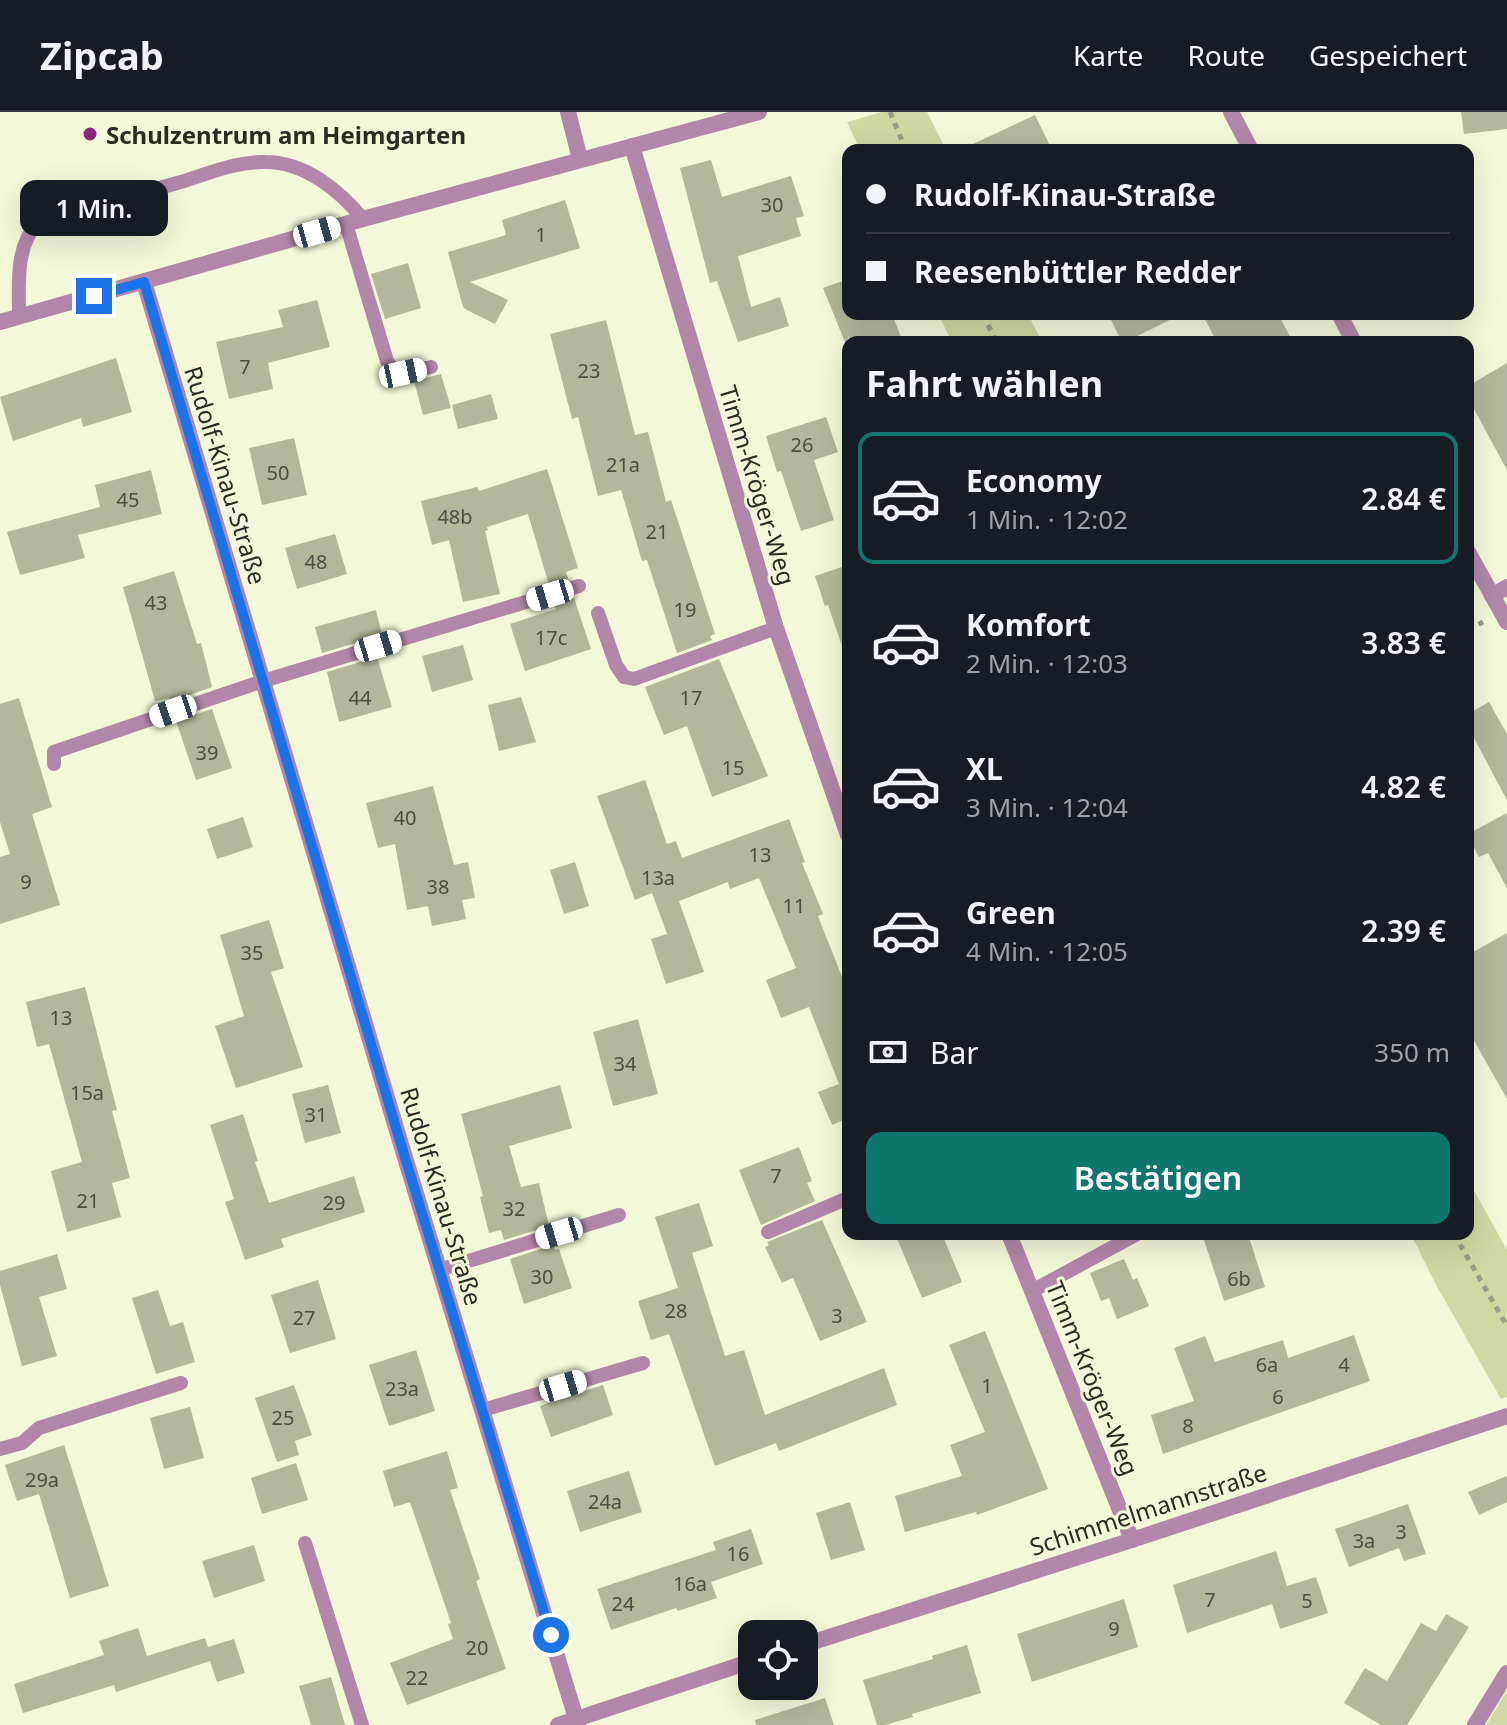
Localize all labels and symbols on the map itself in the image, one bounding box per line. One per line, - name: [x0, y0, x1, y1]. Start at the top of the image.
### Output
- place label: Schulzentrum am Heimgarten: [106, 118, 466, 151]
- marker: Schulzentrum am Heimgarten: [81, 125, 99, 143]
- callout: 1 Min.: [20, 180, 168, 236]
- house number: 30: [761, 191, 783, 218]
- car: [291, 214, 343, 250]
- house number: 1: [535, 221, 547, 248]
- route end: [76, 278, 112, 314]
- house number: 7: [239, 353, 251, 380]
- car: [377, 356, 429, 390]
- house number: 23: [578, 357, 600, 384]
- street label: Rudolf-Kinau-Straße: [177, 362, 275, 588]
- street label: Timm-Kröger-Weg: [712, 381, 804, 589]
- house number: 26: [791, 431, 813, 458]
- house number: 21a: [606, 451, 640, 478]
- house number: 50: [267, 459, 289, 486]
- house number: 45: [117, 486, 139, 513]
- house number: 48b: [437, 503, 473, 530]
- house number: 21: [646, 518, 668, 545]
- house number: 48: [305, 548, 327, 575]
- car: [524, 577, 576, 613]
- house number: 43: [145, 589, 167, 616]
- house number: 19: [674, 596, 696, 623]
- house number: 17c: [535, 624, 567, 651]
- car: [352, 628, 404, 664]
- house number: 44: [349, 684, 372, 711]
- house number: 17: [680, 684, 702, 711]
- car: [146, 692, 200, 730]
- house number: 39: [196, 739, 218, 766]
- house number: 15: [722, 754, 744, 781]
- house number: 40: [394, 804, 416, 831]
- house number: 13: [749, 841, 771, 868]
- house number: 13a: [641, 864, 675, 891]
- house number: 9: [20, 868, 32, 895]
- house number: 38: [427, 873, 449, 900]
- house number: 11: [783, 892, 805, 919]
- house number: 35: [241, 939, 263, 966]
- house number: 13: [50, 1004, 72, 1031]
- house number: 34: [614, 1050, 637, 1077]
- house number: 15a: [70, 1079, 104, 1106]
- street label: Rudolf-Kinau-Straße: [393, 1083, 491, 1309]
- house number: 31: [305, 1101, 327, 1128]
- house number: 7: [770, 1162, 782, 1189]
- house number: 21: [77, 1187, 99, 1214]
- house number: 29: [323, 1189, 345, 1216]
- house number: 32: [503, 1195, 525, 1222]
- car: [533, 1215, 585, 1251]
- house number: 30: [531, 1263, 553, 1290]
- house number: 6b: [1227, 1265, 1251, 1292]
- street label: Timm-Kröger-Weg: [1039, 1276, 1147, 1480]
- house number: 28: [665, 1297, 687, 1324]
- house number: 3: [831, 1302, 843, 1329]
- house number: 27: [293, 1304, 315, 1331]
- house number: 6a: [1256, 1351, 1278, 1378]
- house number: 4: [1338, 1351, 1350, 1378]
- car: [537, 1368, 589, 1404]
- house number: 1: [981, 1372, 993, 1399]
- house number: 23a: [385, 1375, 419, 1402]
- house number: 6: [1272, 1383, 1284, 1410]
- house number: 25: [272, 1404, 294, 1431]
- house number: 8: [1182, 1412, 1194, 1439]
- street label: Schimmelmannstraße: [1025, 1455, 1271, 1563]
- house number: 29a: [25, 1466, 59, 1493]
- house number: 24a: [588, 1488, 622, 1515]
- house number: 3: [1395, 1518, 1407, 1545]
- house number: 3a: [1353, 1527, 1375, 1554]
- house number: 16: [727, 1540, 749, 1567]
- house number: 16a: [673, 1570, 707, 1597]
- house number: 7: [1204, 1586, 1216, 1613]
- house number: 5: [1301, 1587, 1313, 1614]
- house number: 24: [612, 1590, 635, 1617]
- house number: 9: [1108, 1615, 1120, 1642]
- route start: [533, 1617, 569, 1653]
- house number: 20: [466, 1634, 488, 1661]
- house number: 22: [406, 1664, 428, 1691]

